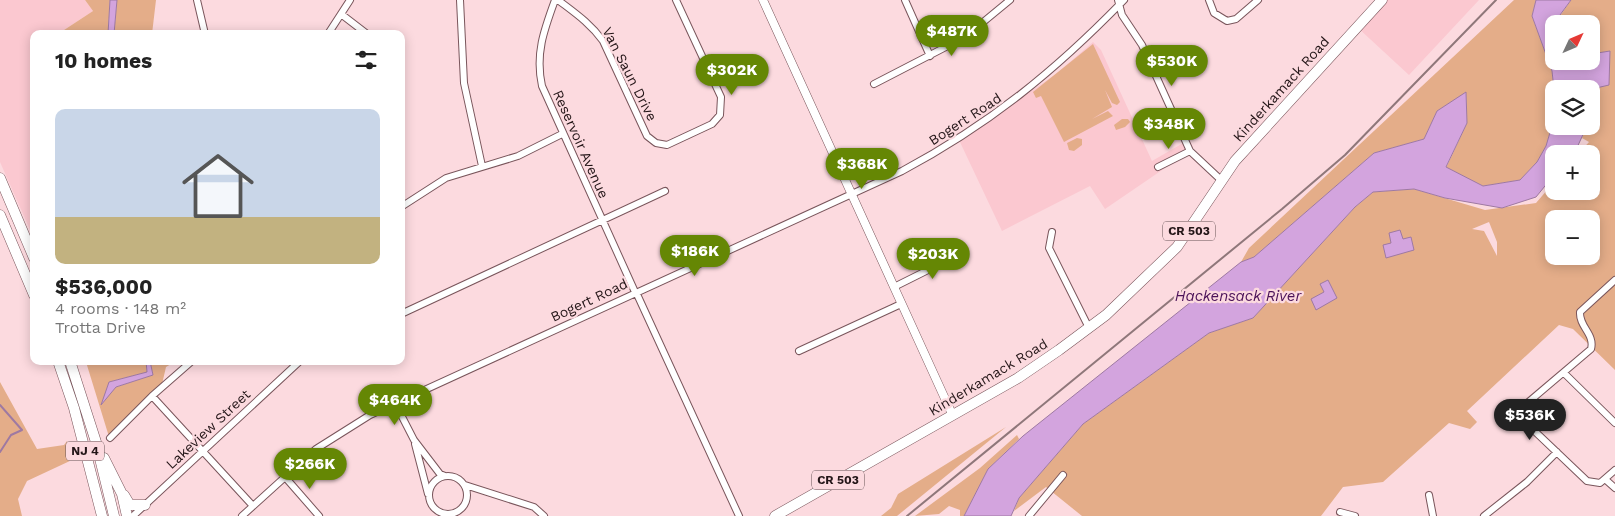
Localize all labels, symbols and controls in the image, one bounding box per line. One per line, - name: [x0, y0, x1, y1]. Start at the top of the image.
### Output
- pin: $487K: [917, 15, 987, 57]
- north arrow: [1545, 15, 1600, 70]
- map controls: [1545, 15, 1600, 265]
- text: $487K: [927, 21, 977, 40]
- street label: Van Saun Drive: [599, 24, 661, 124]
- street label: Kinderkamack Road: [1230, 33, 1332, 145]
- pin: $530K: [1137, 44, 1207, 87]
- icon: filters: [352, 46, 380, 74]
- text: 10 homes: [55, 48, 152, 73]
- text: $530K: [1147, 51, 1197, 70]
- pin: $302K: [697, 54, 767, 96]
- text: $302K: [707, 60, 757, 79]
- button: layers: [1545, 80, 1600, 135]
- street label: Reservoir Avenue: [550, 87, 612, 201]
- street label: Bogert Road: [926, 90, 1004, 148]
- pin: $348K: [1134, 108, 1204, 150]
- text: $348K: [1143, 114, 1195, 133]
- icon: home: [173, 141, 263, 231]
- button: +: [1545, 145, 1600, 200]
- pin: $368K: [827, 148, 897, 190]
- text: $368K: [837, 154, 887, 173]
- button: −: [1545, 210, 1600, 265]
- road number: CR 503: [1163, 222, 1215, 240]
- pin: $186K: [660, 234, 730, 277]
- pin: $203K: [898, 238, 968, 280]
- text: $186K: [671, 241, 719, 260]
- text: $203K: [908, 244, 958, 263]
- text: $536,000: [55, 274, 153, 299]
- street label: Bogert Road: [548, 275, 630, 325]
- water label: Hackensack River: [1175, 287, 1302, 305]
- text: 4 rooms · 148 m²: [55, 299, 186, 318]
- text: Trotta Drive: [55, 318, 146, 337]
- street label: Kinderkamack Road: [926, 335, 1050, 419]
- pin: $464K: [360, 384, 430, 426]
- street label: Lakeview Street: [163, 386, 253, 472]
- text: $464K: [369, 390, 421, 409]
- pin: $536K: [1495, 398, 1565, 441]
- text: $536K: [1505, 405, 1555, 424]
- road number: NJ 4: [66, 442, 104, 461]
- pin: $266K: [275, 448, 345, 490]
- text: $266K: [285, 454, 335, 473]
- road number: CR 503: [812, 470, 864, 490]

